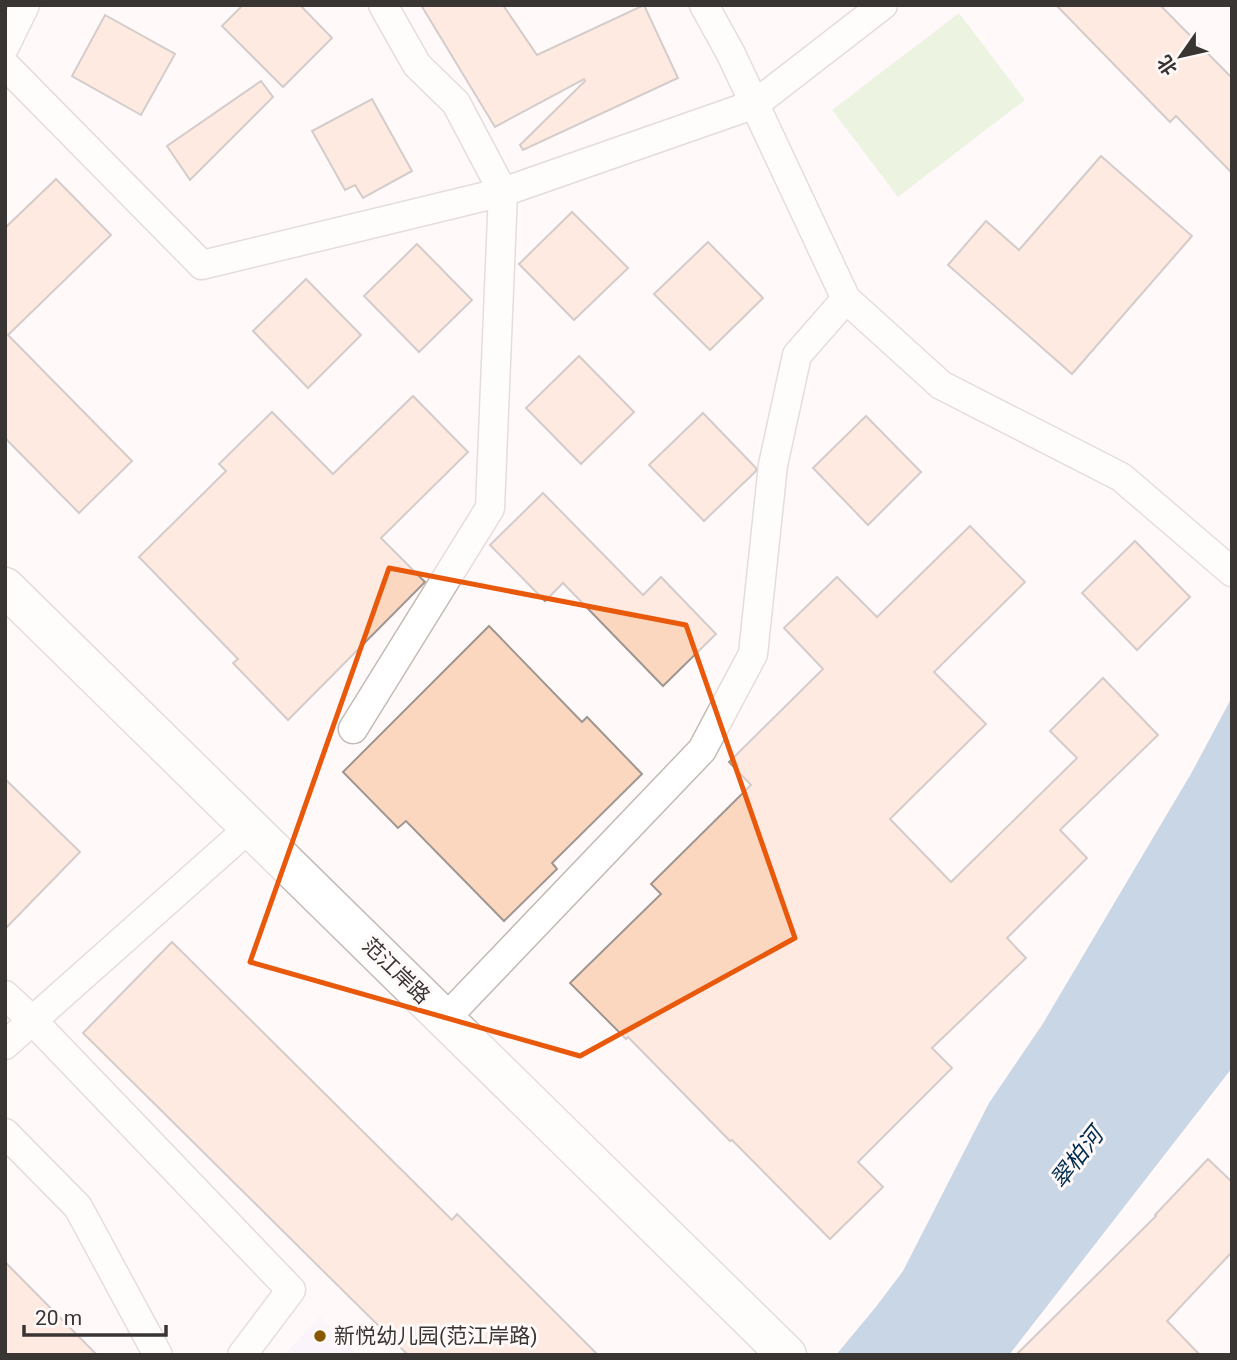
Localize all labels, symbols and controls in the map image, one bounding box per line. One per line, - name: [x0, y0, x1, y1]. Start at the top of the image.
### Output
- north arrow: [1146, 21, 1216, 91]
- text: 北: [1152, 51, 1182, 80]
- street label: 范江岸路: [357, 933, 435, 1009]
- water label: 翠柏河: [1045, 1119, 1111, 1193]
- scale bar: [24, 1294, 166, 1338]
- text: 20 m: [35, 1306, 82, 1330]
- place label: 新悦幼儿园(范江岸路): [334, 1324, 538, 1348]
- marker: 新悦幼儿园(范江岸路): [312, 1328, 328, 1344]

